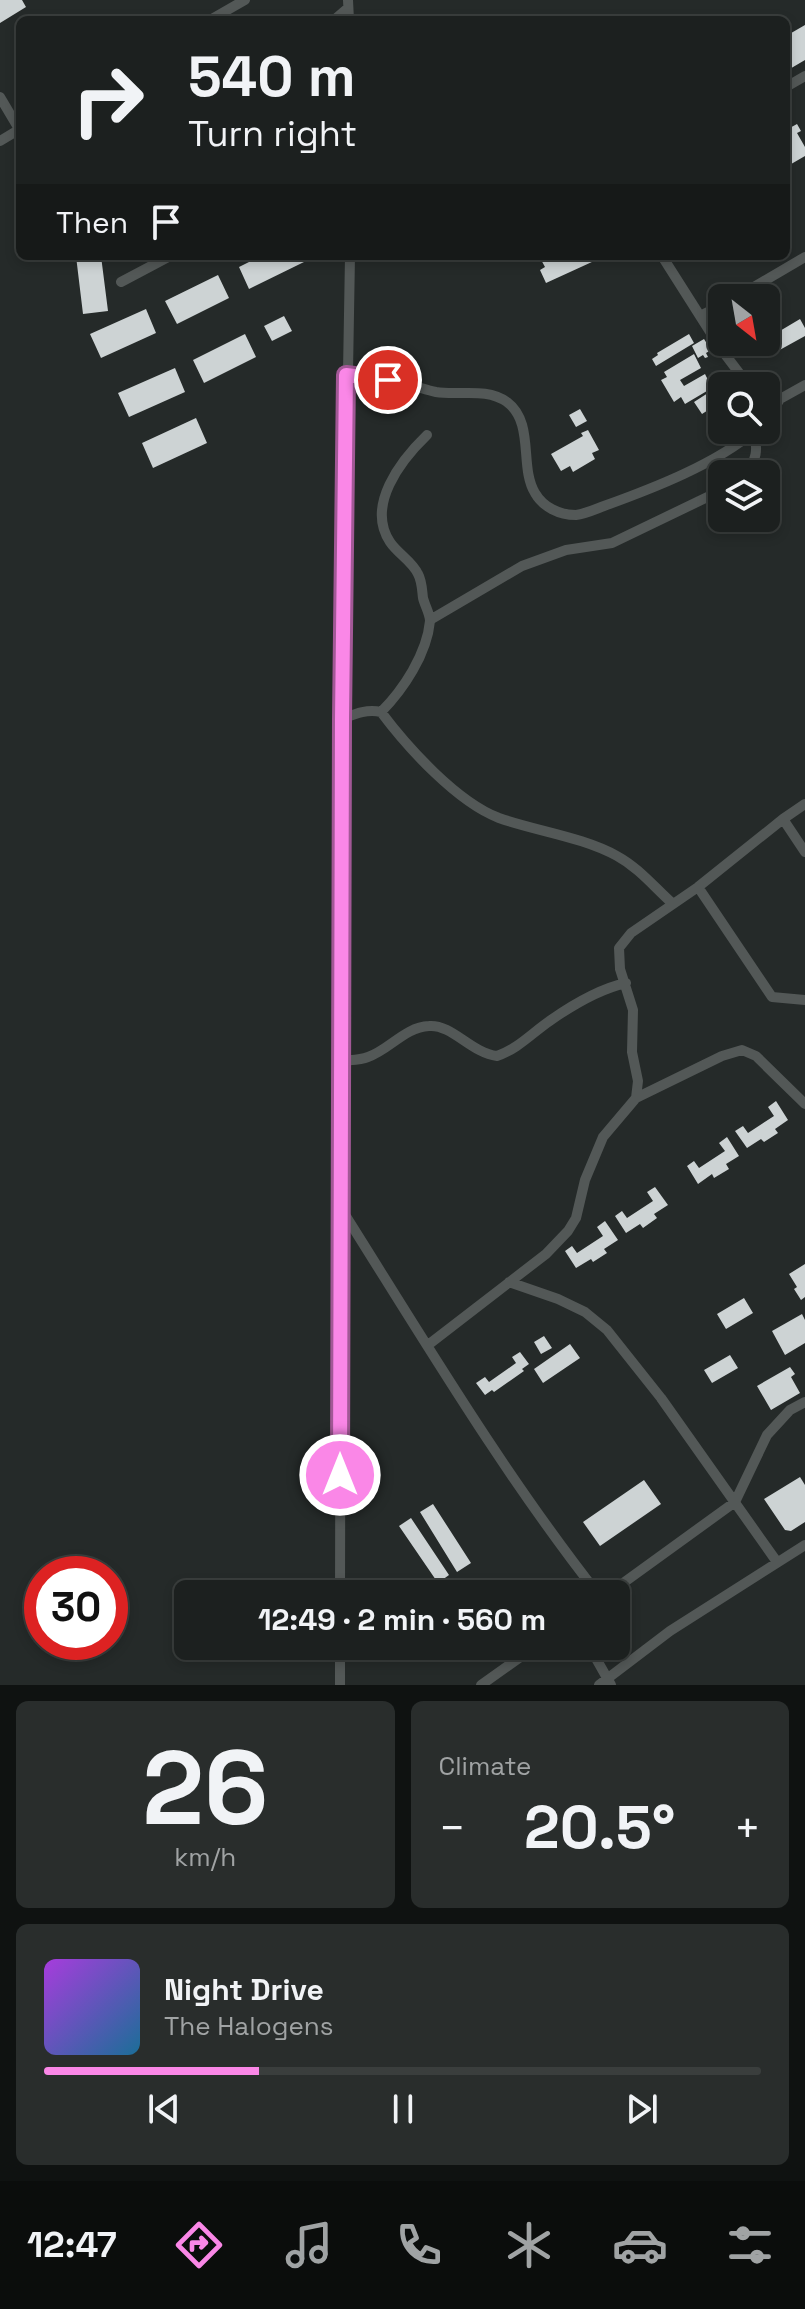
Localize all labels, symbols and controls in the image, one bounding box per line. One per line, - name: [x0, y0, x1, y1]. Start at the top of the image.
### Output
- text: 540 m: [188, 41, 356, 112]
- icon: right: [56, 48, 160, 152]
- text: Turn right: [188, 111, 357, 157]
- icon: arrive: [144, 200, 188, 244]
- text: Then: [56, 203, 128, 242]
- north arrow: [708, 284, 780, 356]
- map controls: [708, 284, 780, 532]
- pin: [354, 346, 422, 414]
- icon: arrive: [366, 358, 410, 402]
- button: search: [708, 372, 780, 444]
- button: layers: [708, 460, 780, 532]
- position arrow: [298, 1433, 382, 1517]
- speed limit sign: 30: [24, 1556, 128, 1660]
- text: 12:49 · 2 min · 560 m: [258, 1600, 546, 1639]
- text: 26: [142, 1722, 268, 1854]
- text: Climate: [439, 1749, 531, 1783]
- text: 20.5°: [524, 1789, 675, 1866]
- text: −: [439, 1800, 466, 1856]
- text: +: [734, 1800, 761, 1856]
- text: km/h: [174, 1840, 236, 1874]
- text: Night Drive: [164, 1970, 324, 2009]
- text: The Halogens: [164, 2009, 333, 2043]
- icon: previous: [142, 2087, 186, 2131]
- icon: pause: [381, 2087, 425, 2131]
- icon: next: [620, 2087, 664, 2131]
- icon: directions: [171, 2217, 227, 2273]
- icon: music: [281, 2217, 337, 2273]
- icon: phone: [391, 2217, 447, 2273]
- icon: climate: [501, 2217, 557, 2273]
- icon: car: [612, 2217, 668, 2273]
- icon: filters: [722, 2217, 778, 2273]
- text: 12:47: [27, 2222, 117, 2268]

